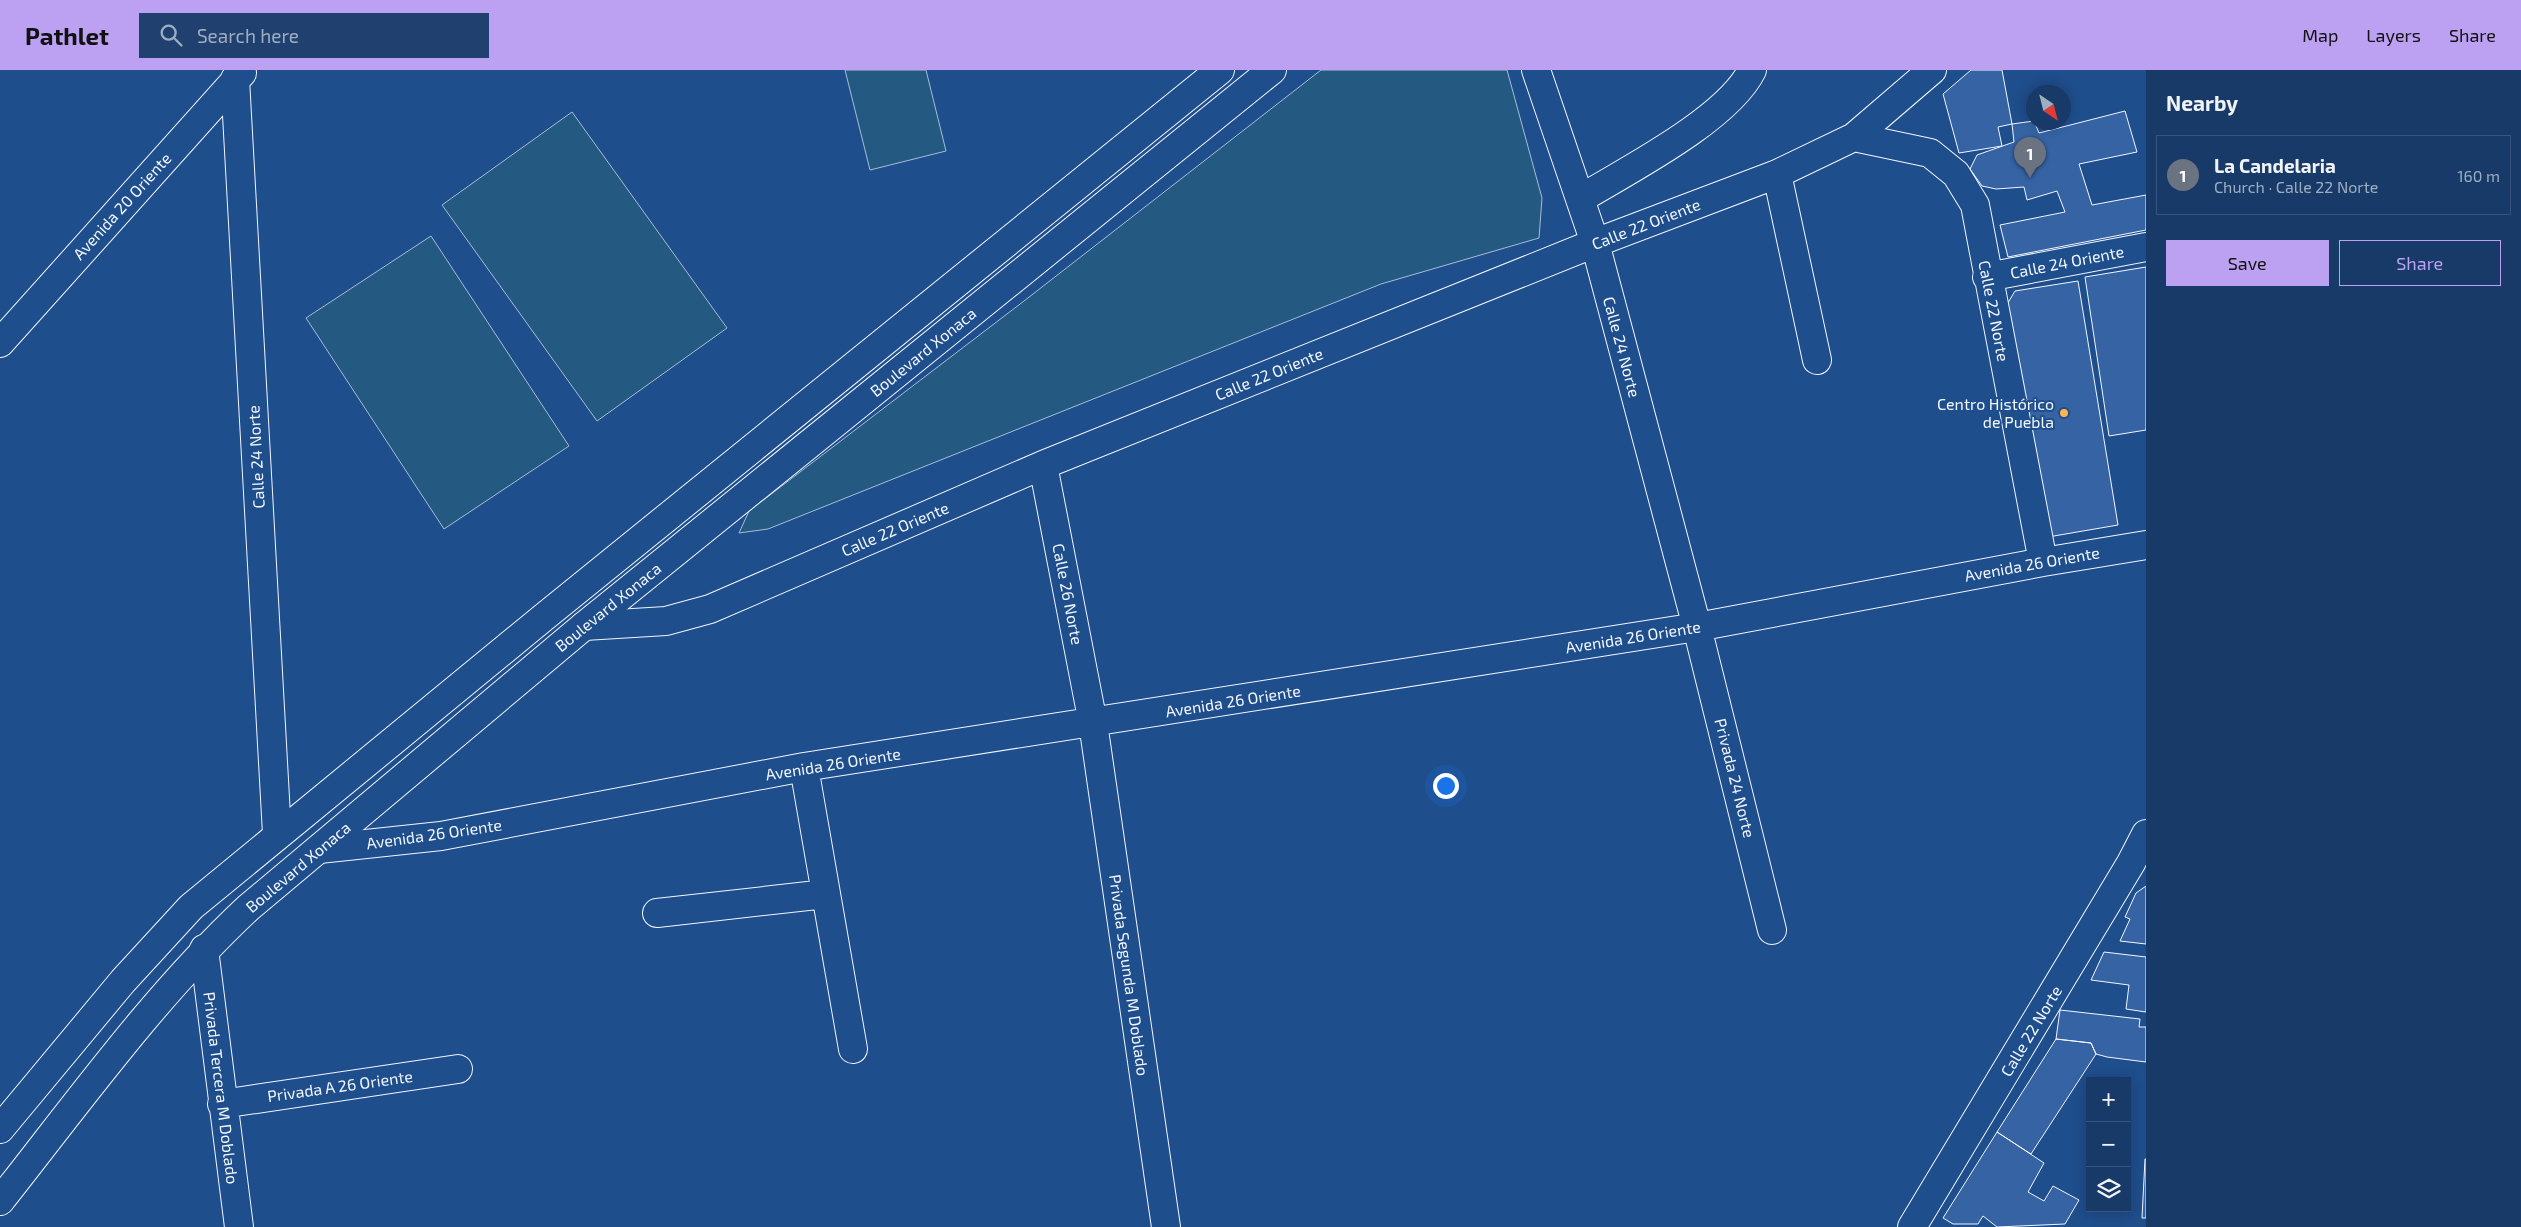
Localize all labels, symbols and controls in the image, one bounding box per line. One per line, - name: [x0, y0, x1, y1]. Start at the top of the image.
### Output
- search box: [139, 13, 489, 58]
- text: Pathlet: [25, 21, 109, 50]
- icon: search: [157, 21, 185, 49]
- text: Search here: [197, 24, 299, 47]
- text: Map: [2302, 24, 2338, 46]
- text: Layers: [2366, 24, 2421, 46]
- text: Share: [2449, 24, 2496, 46]
- north arrow: [2026, 85, 2071, 130]
- text: Nearby: [2166, 90, 2238, 115]
- pin: 1: [2014, 137, 2046, 178]
- street label: Avenida 20 Oriente: [69, 148, 175, 263]
- text: La Candelaria: [2214, 154, 2336, 177]
- text: 1: [2180, 166, 2186, 185]
- text: 160 m: [2457, 166, 2500, 185]
- text: Church · Calle 22 Norte: [2214, 177, 2378, 196]
- street label: Calle 22 Oriente: [1589, 194, 1703, 253]
- button: Save: [2166, 240, 2329, 286]
- button: Share: [2339, 240, 2501, 286]
- street label: Calle 24 Oriente: [2008, 241, 2125, 282]
- street label: Calle 22 Norte: [1975, 259, 2014, 363]
- street label: Calle 24 Norte: [1600, 294, 1645, 399]
- street label: Boulevard Xonaca: [866, 303, 980, 400]
- street label: Calle 22 Oriente: [1212, 343, 1326, 404]
- place label: Centro Histórico de Puebla: [1937, 394, 2054, 431]
- street label: Calle 24 Norte: [243, 405, 268, 509]
- marker: Centro Histórico de Puebla: [2058, 407, 2070, 419]
- street label: Calle 22 Oriente: [838, 497, 951, 560]
- street label: Calle 26 Norte: [1049, 542, 1088, 646]
- street label: Avenida 26 Oriente: [1963, 542, 2101, 585]
- street label: Boulevard Xonaca: [551, 558, 665, 655]
- street label: Avenida 26 Oriente: [1564, 616, 1702, 657]
- street label: Avenida 26 Oriente: [1164, 680, 1302, 721]
- street label: Privada 24 Norte: [1711, 716, 1760, 840]
- street label: Avenida 26 Oriente: [764, 743, 902, 784]
- your location: [1433, 773, 1459, 799]
- street label: Avenida 26 Oriente: [365, 815, 503, 852]
- street label: Boulevard Xonaca: [241, 817, 354, 916]
- street label: Privada Segunda M Doblado: [1106, 873, 1153, 1077]
- street label: Calle 22 Norte: [1996, 982, 2065, 1080]
- street label: Privada Tercera M Doblado: [200, 991, 243, 1185]
- street label: Privada A 26 Oriente: [266, 1066, 414, 1105]
- map controls: [2086, 1077, 2131, 1212]
- button: +: [2086, 1077, 2131, 1122]
- button: −: [2086, 1122, 2131, 1167]
- button: layers: [2086, 1167, 2131, 1212]

